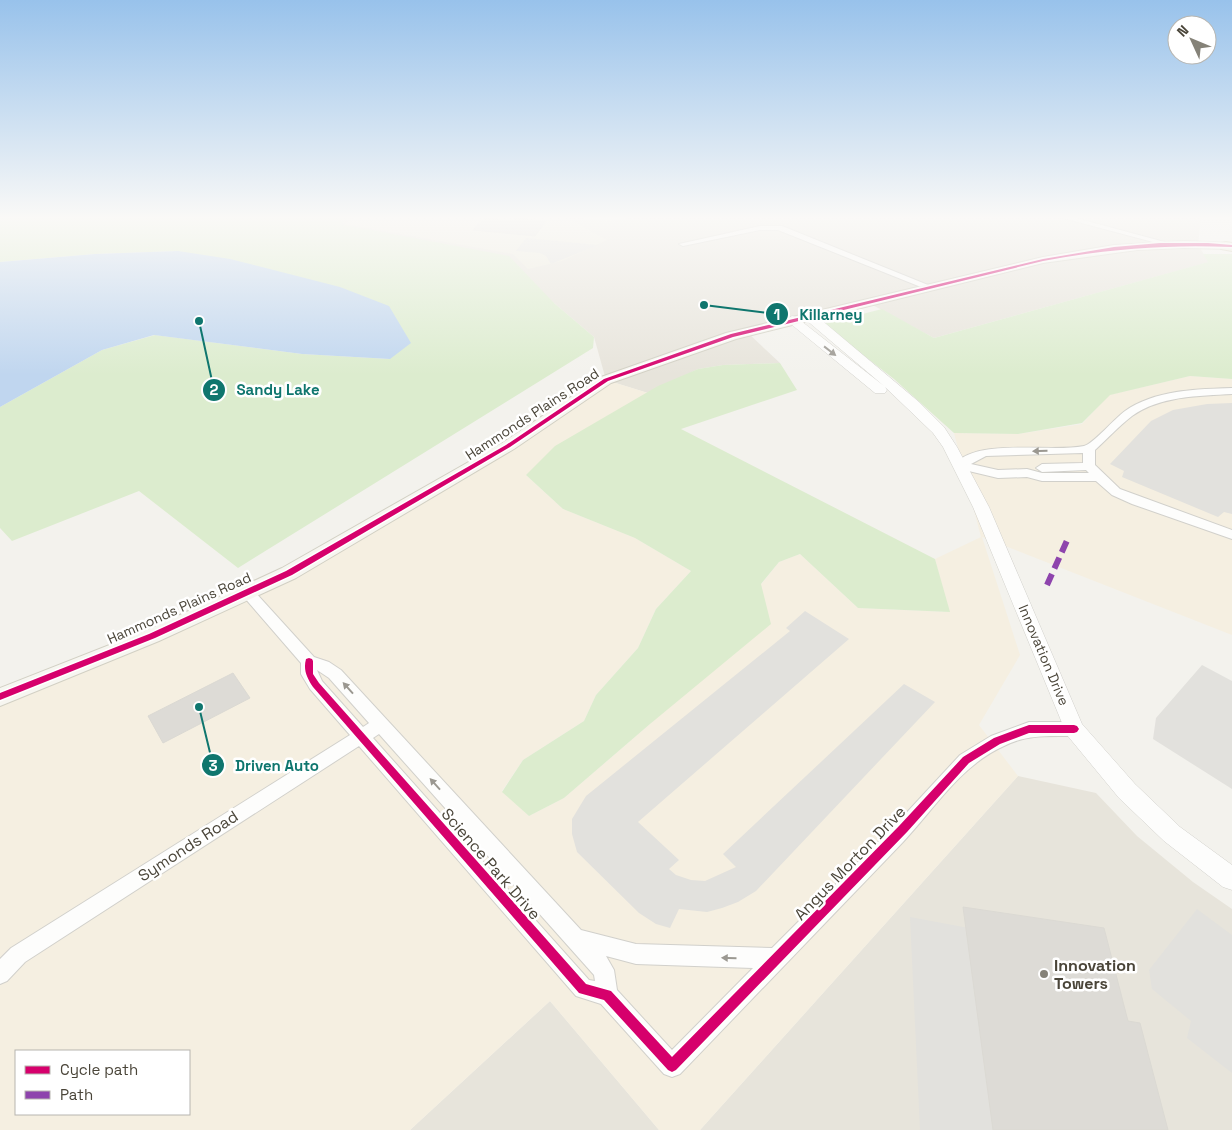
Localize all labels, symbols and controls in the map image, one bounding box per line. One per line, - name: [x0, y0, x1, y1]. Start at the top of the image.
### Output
- north arrow: [1167, 15, 1217, 65]
- text: N: [1173, 21, 1192, 41]
- callout: Killarney: [764, 299, 872, 329]
- text: 1: [774, 305, 780, 324]
- text: Killarney: [799, 305, 863, 324]
- one-way arrow: [823, 346, 836, 357]
- street label: Hammonds Plains Road: [462, 364, 602, 464]
- callout: Sandy Lake: [202, 375, 330, 405]
- text: 2: [210, 380, 219, 399]
- text: Sandy Lake: [236, 380, 320, 399]
- one-way arrow: [1032, 447, 1048, 455]
- street label: Hammonds Plains Road: [104, 568, 254, 648]
- street label: Innovation Drive: [1015, 602, 1073, 708]
- one-way arrow: [342, 683, 354, 695]
- callout: Driven Auto: [200, 750, 329, 780]
- text: 3: [208, 756, 218, 775]
- text: Driven Auto: [235, 756, 319, 775]
- one-way arrow: [429, 779, 441, 791]
- street label: Angus Morton Drive: [790, 801, 910, 925]
- street label: Science Park Drive: [437, 804, 545, 924]
- street label: Symonds Road: [134, 806, 242, 886]
- one-way arrow: [721, 953, 737, 961]
- place label: Innovation Towers: [1054, 955, 1136, 994]
- marker: Innovation Towers: [1038, 968, 1050, 980]
- legend: [15, 1050, 190, 1115]
- text: Cycle path: [60, 1060, 138, 1079]
- text: Path: [60, 1085, 93, 1104]

